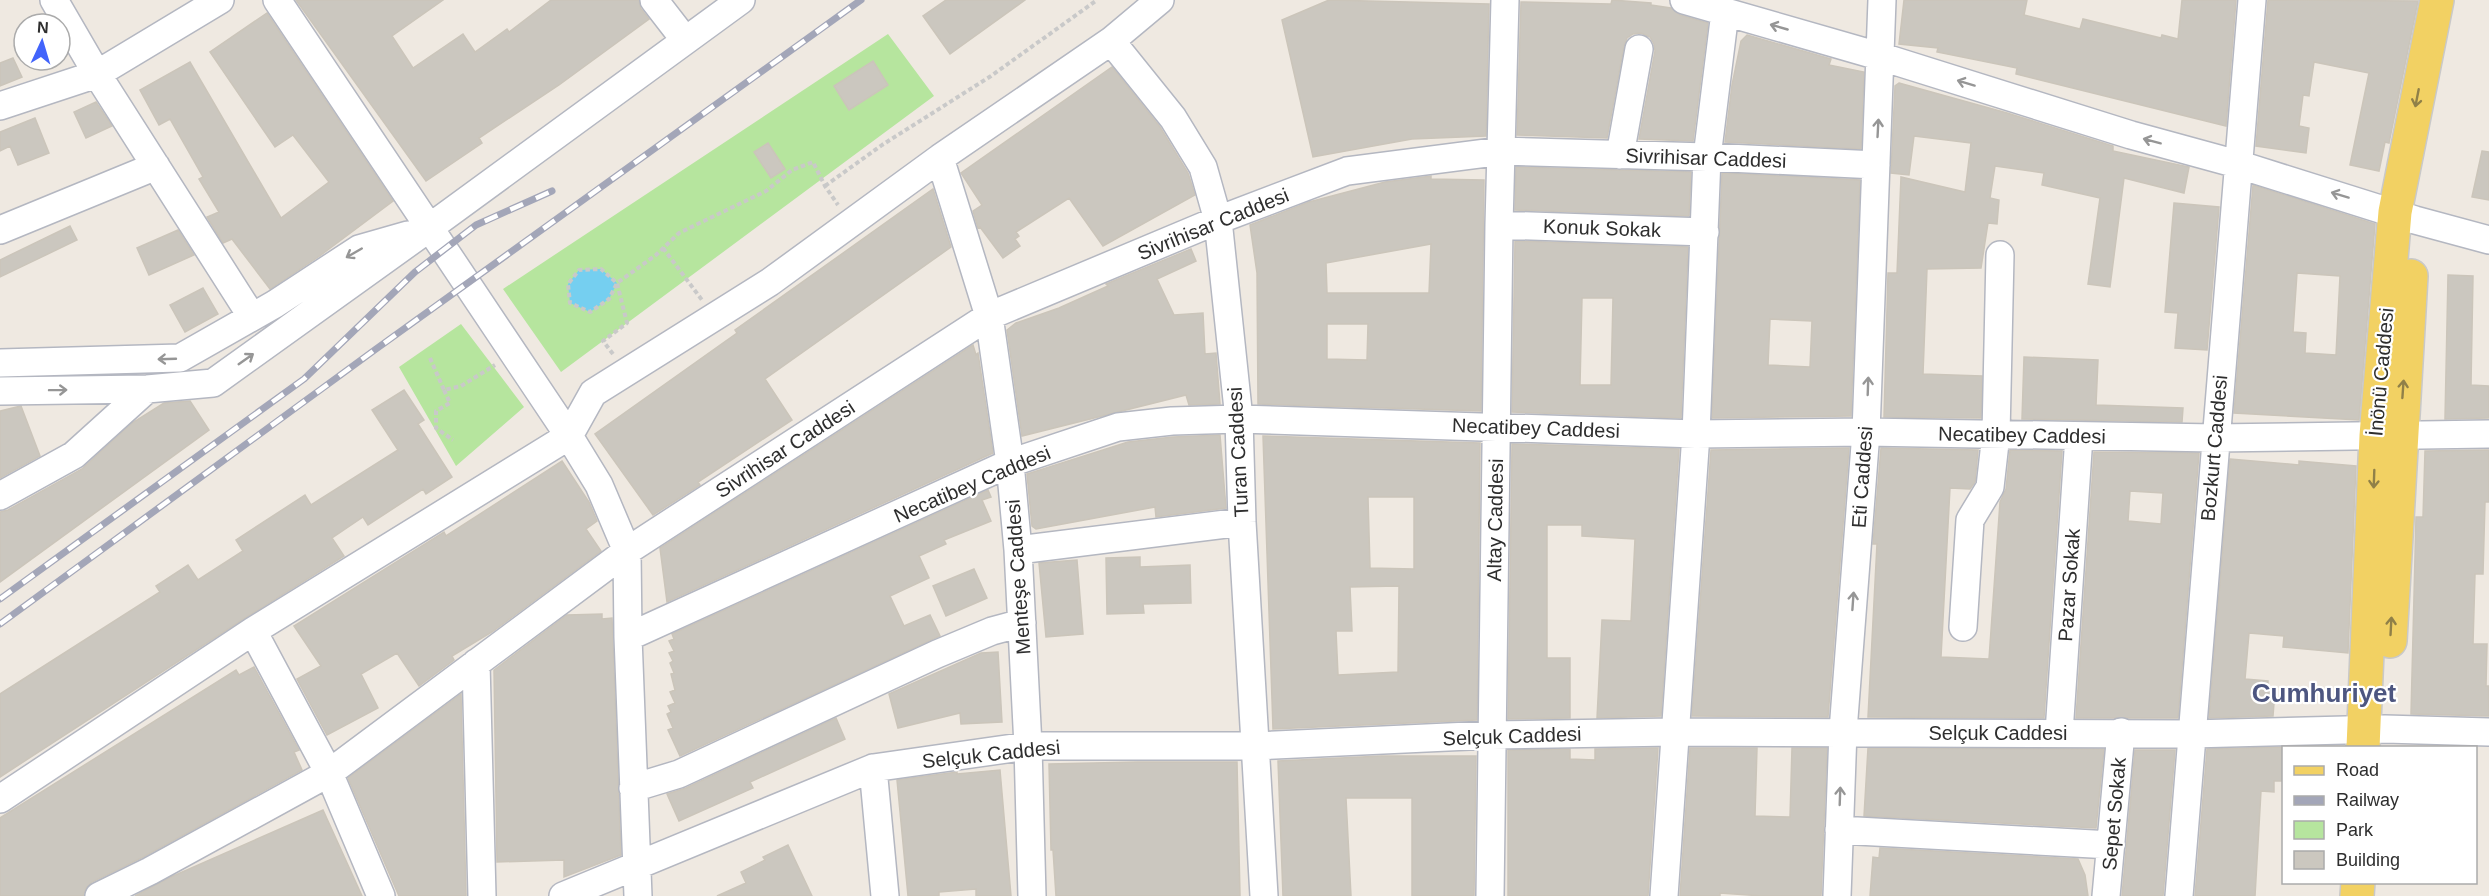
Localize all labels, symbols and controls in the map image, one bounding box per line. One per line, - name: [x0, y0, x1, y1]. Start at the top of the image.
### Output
- north arrow: [12, 12, 72, 72]
- text: N: [37, 19, 49, 36]
- one-way arrow: [1770, 21, 1789, 32]
- one-way arrow: [1957, 77, 1976, 88]
- one-way arrow: [2411, 88, 2422, 108]
- one-way arrow: [1872, 118, 1883, 138]
- one-way arrow: [2143, 134, 2162, 146]
- street label: Sivrihisar Caddesi: [1625, 144, 1787, 172]
- street label: Sivrihisar Caddesi: [1134, 184, 1292, 264]
- one-way arrow: [2331, 189, 2350, 200]
- street label: Konuk Sokak: [1543, 215, 1662, 241]
- one-way arrow: [346, 247, 363, 259]
- street label: İnönü Caddesi: [2364, 307, 2398, 437]
- one-way arrow: [158, 353, 178, 364]
- one-way arrow: [237, 353, 253, 365]
- street label: Bozkurt Caddesi: [2197, 374, 2231, 522]
- one-way arrow: [1862, 376, 1873, 396]
- one-way arrow: [2398, 380, 2409, 400]
- one-way arrow: [48, 384, 68, 396]
- street label: Turan Caddesi: [1224, 386, 1252, 518]
- street label: Sivrihisar Caddesi: [711, 396, 859, 502]
- street label: Necatibey Caddesi: [1452, 414, 1620, 442]
- street label: Necatibey Caddesi: [1938, 423, 2106, 447]
- street label: Eti Caddesi: [1847, 425, 1877, 529]
- street label: Necatibey Caddesi: [890, 441, 1054, 527]
- street label: Altay Caddesi: [1483, 458, 1507, 582]
- one-way arrow: [2369, 469, 2380, 489]
- street label: Menteşe Caddesi: [1002, 499, 1034, 655]
- street label: Pazar Sokak: [2054, 527, 2084, 642]
- one-way arrow: [1848, 592, 1859, 611]
- one-way arrow: [2385, 617, 2396, 637]
- district label: Cumhuriyet: [2252, 678, 2397, 708]
- street label: Selçuk Caddesi: [1929, 722, 2067, 744]
- street label: Selçuk Caddesi: [1442, 723, 1582, 749]
- street label: Selçuk Caddesi: [921, 736, 1061, 772]
- legend: [2282, 746, 2477, 884]
- street label: Sepet Sokak: [2098, 756, 2130, 871]
- text: Road: [2336, 760, 2379, 780]
- one-way arrow: [1835, 786, 1846, 806]
- text: Railway: [2336, 790, 2399, 810]
- text: Park: [2336, 820, 2374, 840]
- text: Building: [2336, 850, 2400, 870]

